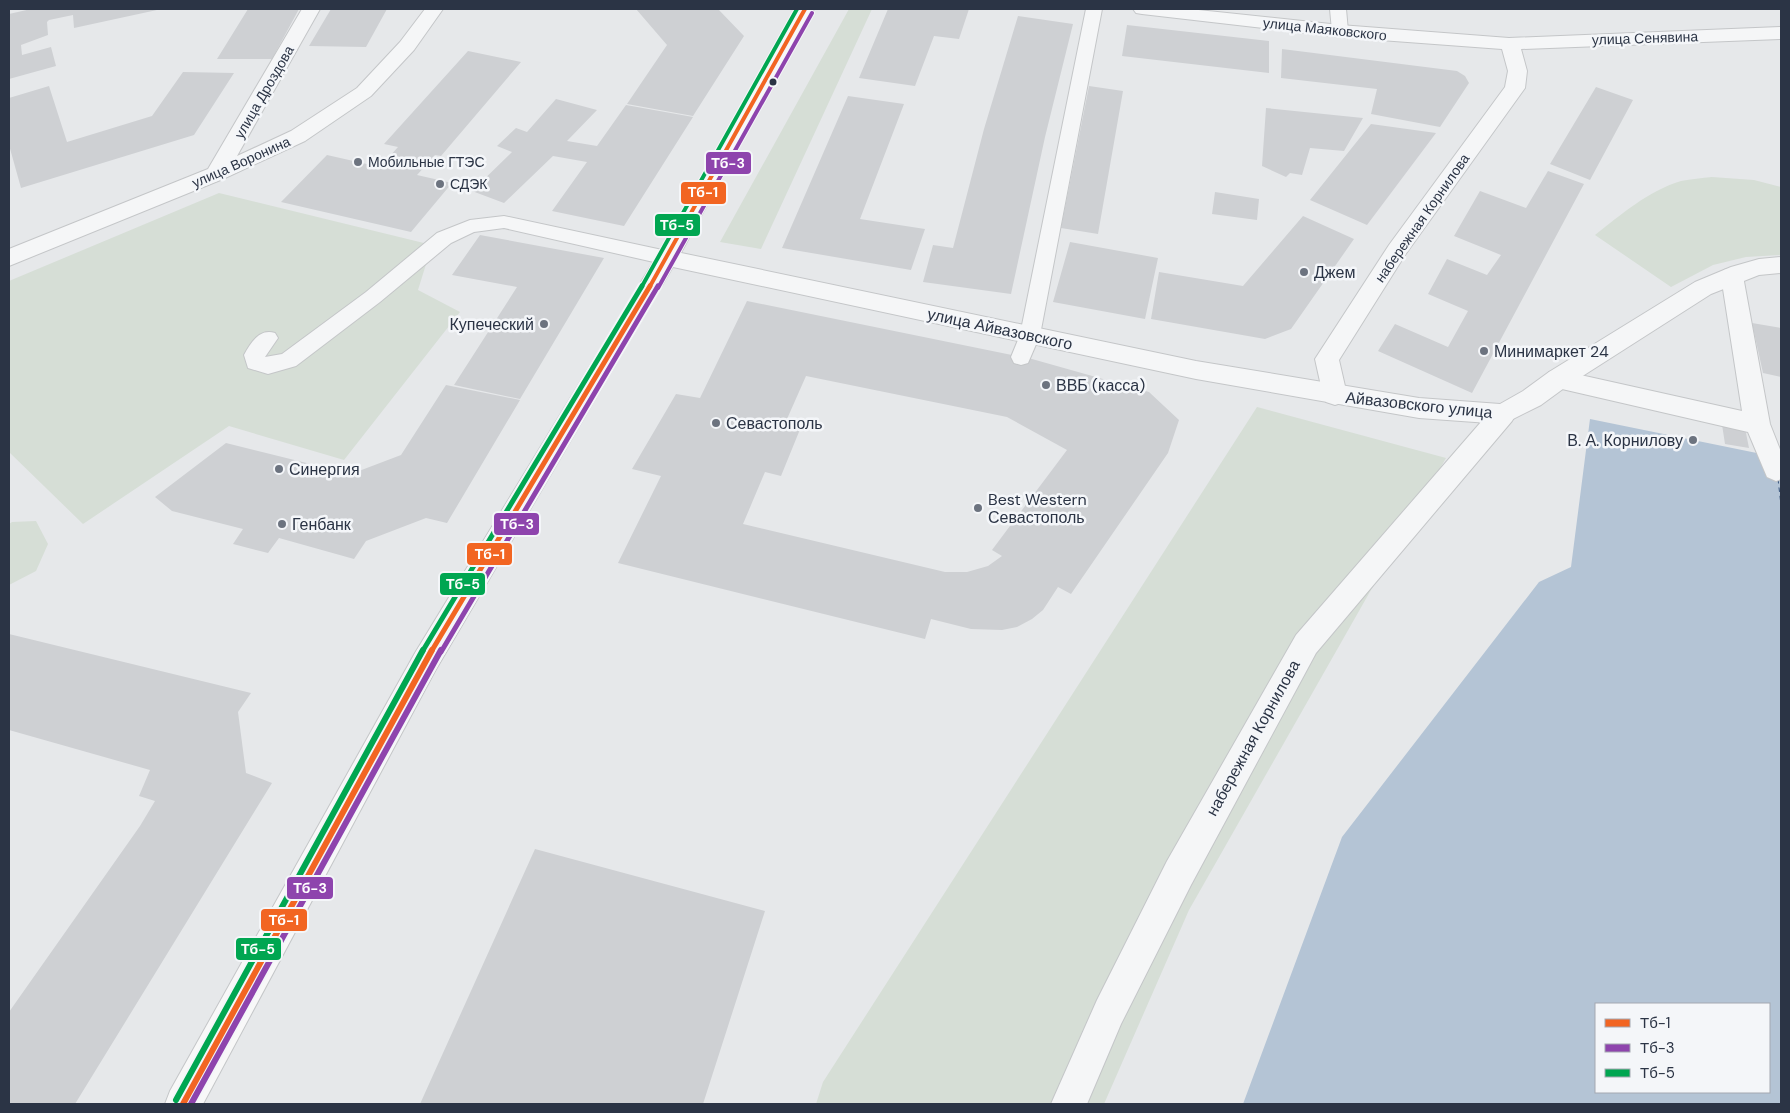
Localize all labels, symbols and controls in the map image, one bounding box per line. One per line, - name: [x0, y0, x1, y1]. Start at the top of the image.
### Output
- street label: улица Маяковского: [1262, 14, 1388, 44]
- street label: улица Сенявина: [1592, 27, 1699, 49]
- street label: улица Дроздова: [230, 42, 298, 142]
- unlabelled marker: [768, 77, 778, 87]
- street label: улица Воронина: [189, 132, 293, 192]
- street label: набережная Корнилова: [1371, 150, 1473, 286]
- line badge: Тб-3: [705, 151, 752, 175]
- place label: Мобильные ГТЭС: [368, 153, 485, 171]
- text: Тб-3: [711, 154, 745, 172]
- marker: Мобильные ГТЭС: [352, 156, 364, 168]
- place label: СДЭК: [450, 175, 488, 193]
- marker: СДЭК: [434, 178, 446, 190]
- line badge: Тб-1: [680, 181, 727, 205]
- text: Тб-1: [688, 183, 718, 201]
- line badge: Тб-5: [654, 213, 701, 237]
- text: Тб-5: [660, 216, 694, 234]
- place label: Джем: [1314, 262, 1355, 283]
- marker: Джем: [1298, 266, 1310, 278]
- street label: улица Айвазовского: [926, 303, 1075, 355]
- place label: Купеческий: [450, 314, 534, 335]
- marker: Купеческий: [538, 318, 550, 330]
- place label: Минимаркет 24: [1494, 341, 1609, 362]
- marker: Минимаркет 24: [1478, 345, 1490, 357]
- place label: ВВБ (касса): [1056, 375, 1145, 396]
- marker: ВВБ (касса): [1040, 379, 1052, 391]
- street label: Айвазовского улица: [1344, 387, 1494, 423]
- place label: Севастополь: [726, 413, 823, 434]
- marker: Севастополь: [710, 417, 722, 429]
- place label: В. А. Корнилову: [1567, 430, 1683, 451]
- marker: В. А. Корнилову: [1687, 434, 1699, 446]
- place label: Синергия: [289, 459, 360, 480]
- marker: Синергия: [273, 463, 285, 475]
- place label: Best Western Севастополь: [988, 489, 1087, 528]
- marker: Best Western Севастополь: [972, 502, 984, 514]
- line badge: Тб-3: [493, 512, 540, 536]
- place label: Генбанк: [292, 514, 352, 535]
- text: Тб-3: [500, 515, 534, 533]
- marker: Генбанк: [276, 518, 288, 530]
- line badge: Тб-1: [466, 542, 513, 566]
- text: Тб-1: [475, 545, 505, 563]
- line badge: Тб-5: [439, 572, 486, 596]
- text: Тб-5: [446, 575, 480, 593]
- street label: набережная Корнилова: [1201, 656, 1305, 820]
- line badge: Тб-3: [286, 876, 334, 900]
- text: Тб-3: [293, 879, 327, 897]
- line badge: Тб-1: [260, 908, 308, 932]
- text: Тб-1: [269, 911, 299, 929]
- line badge: Тб-5: [235, 937, 282, 961]
- text: Тб-5: [241, 940, 275, 958]
- legend: [1595, 1003, 1770, 1093]
- text: Тб-1: [1640, 1013, 1671, 1033]
- text: Тб-3: [1640, 1038, 1675, 1058]
- text: Тб-5: [1640, 1063, 1675, 1083]

